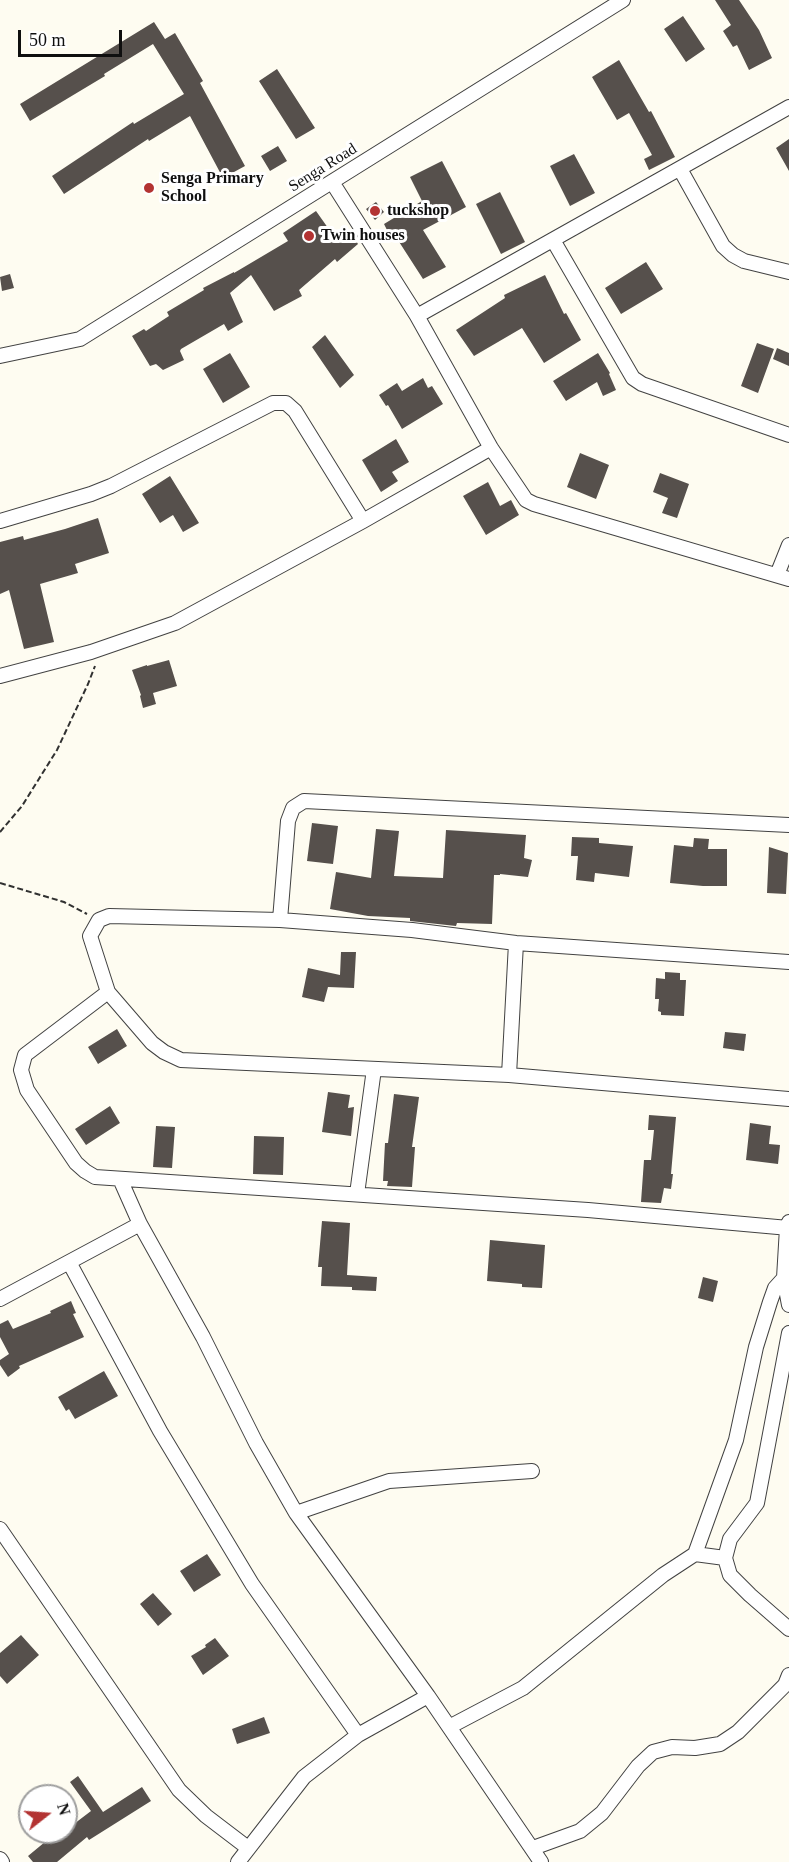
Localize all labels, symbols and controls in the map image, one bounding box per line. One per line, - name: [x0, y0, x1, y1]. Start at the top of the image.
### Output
- scale bar: [21, 18, 124, 56]
- text: 50 m: [29, 30, 66, 50]
- street label: Senga Road: [285, 139, 361, 197]
- place label: Senga Primary School: [161, 169, 264, 207]
- marker: Senga Primary School: [142, 181, 156, 195]
- place label: tuckshop: [387, 201, 449, 221]
- marker: tuckshop: [368, 204, 382, 218]
- place label: Twin houses: [321, 226, 405, 246]
- marker: Twin houses: [302, 229, 316, 243]
- north arrow: [18, 1784, 78, 1844]
- text: N: [54, 1801, 74, 1817]

